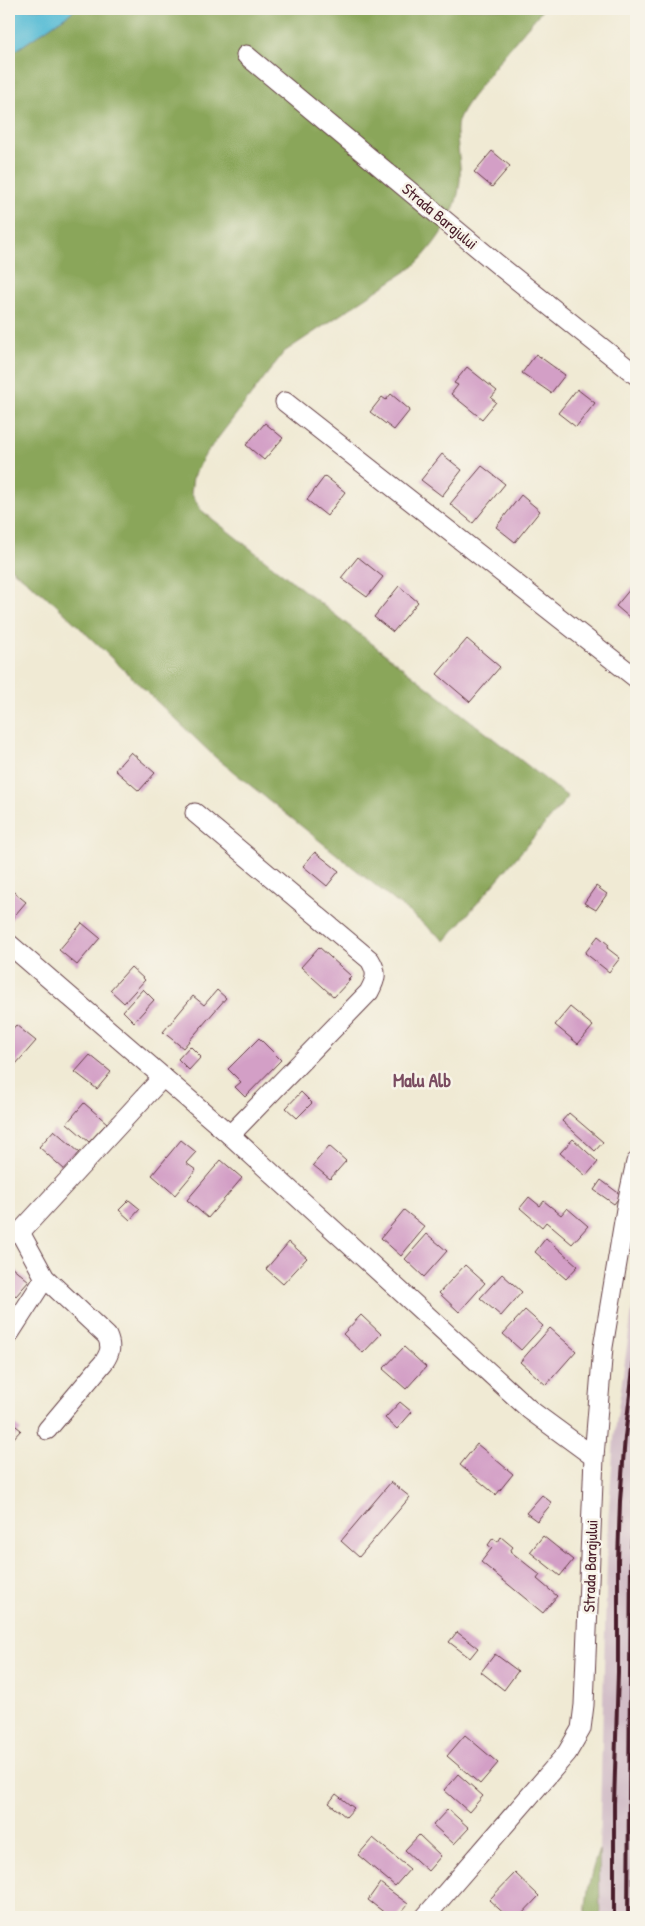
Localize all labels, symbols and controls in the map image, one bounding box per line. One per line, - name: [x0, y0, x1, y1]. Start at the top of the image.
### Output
- street label: Strada Barajului: [397, 178, 483, 254]
- district label: Malu Alb: [393, 1067, 451, 1093]
- street label: Strada Barajului: [577, 1519, 603, 1613]

